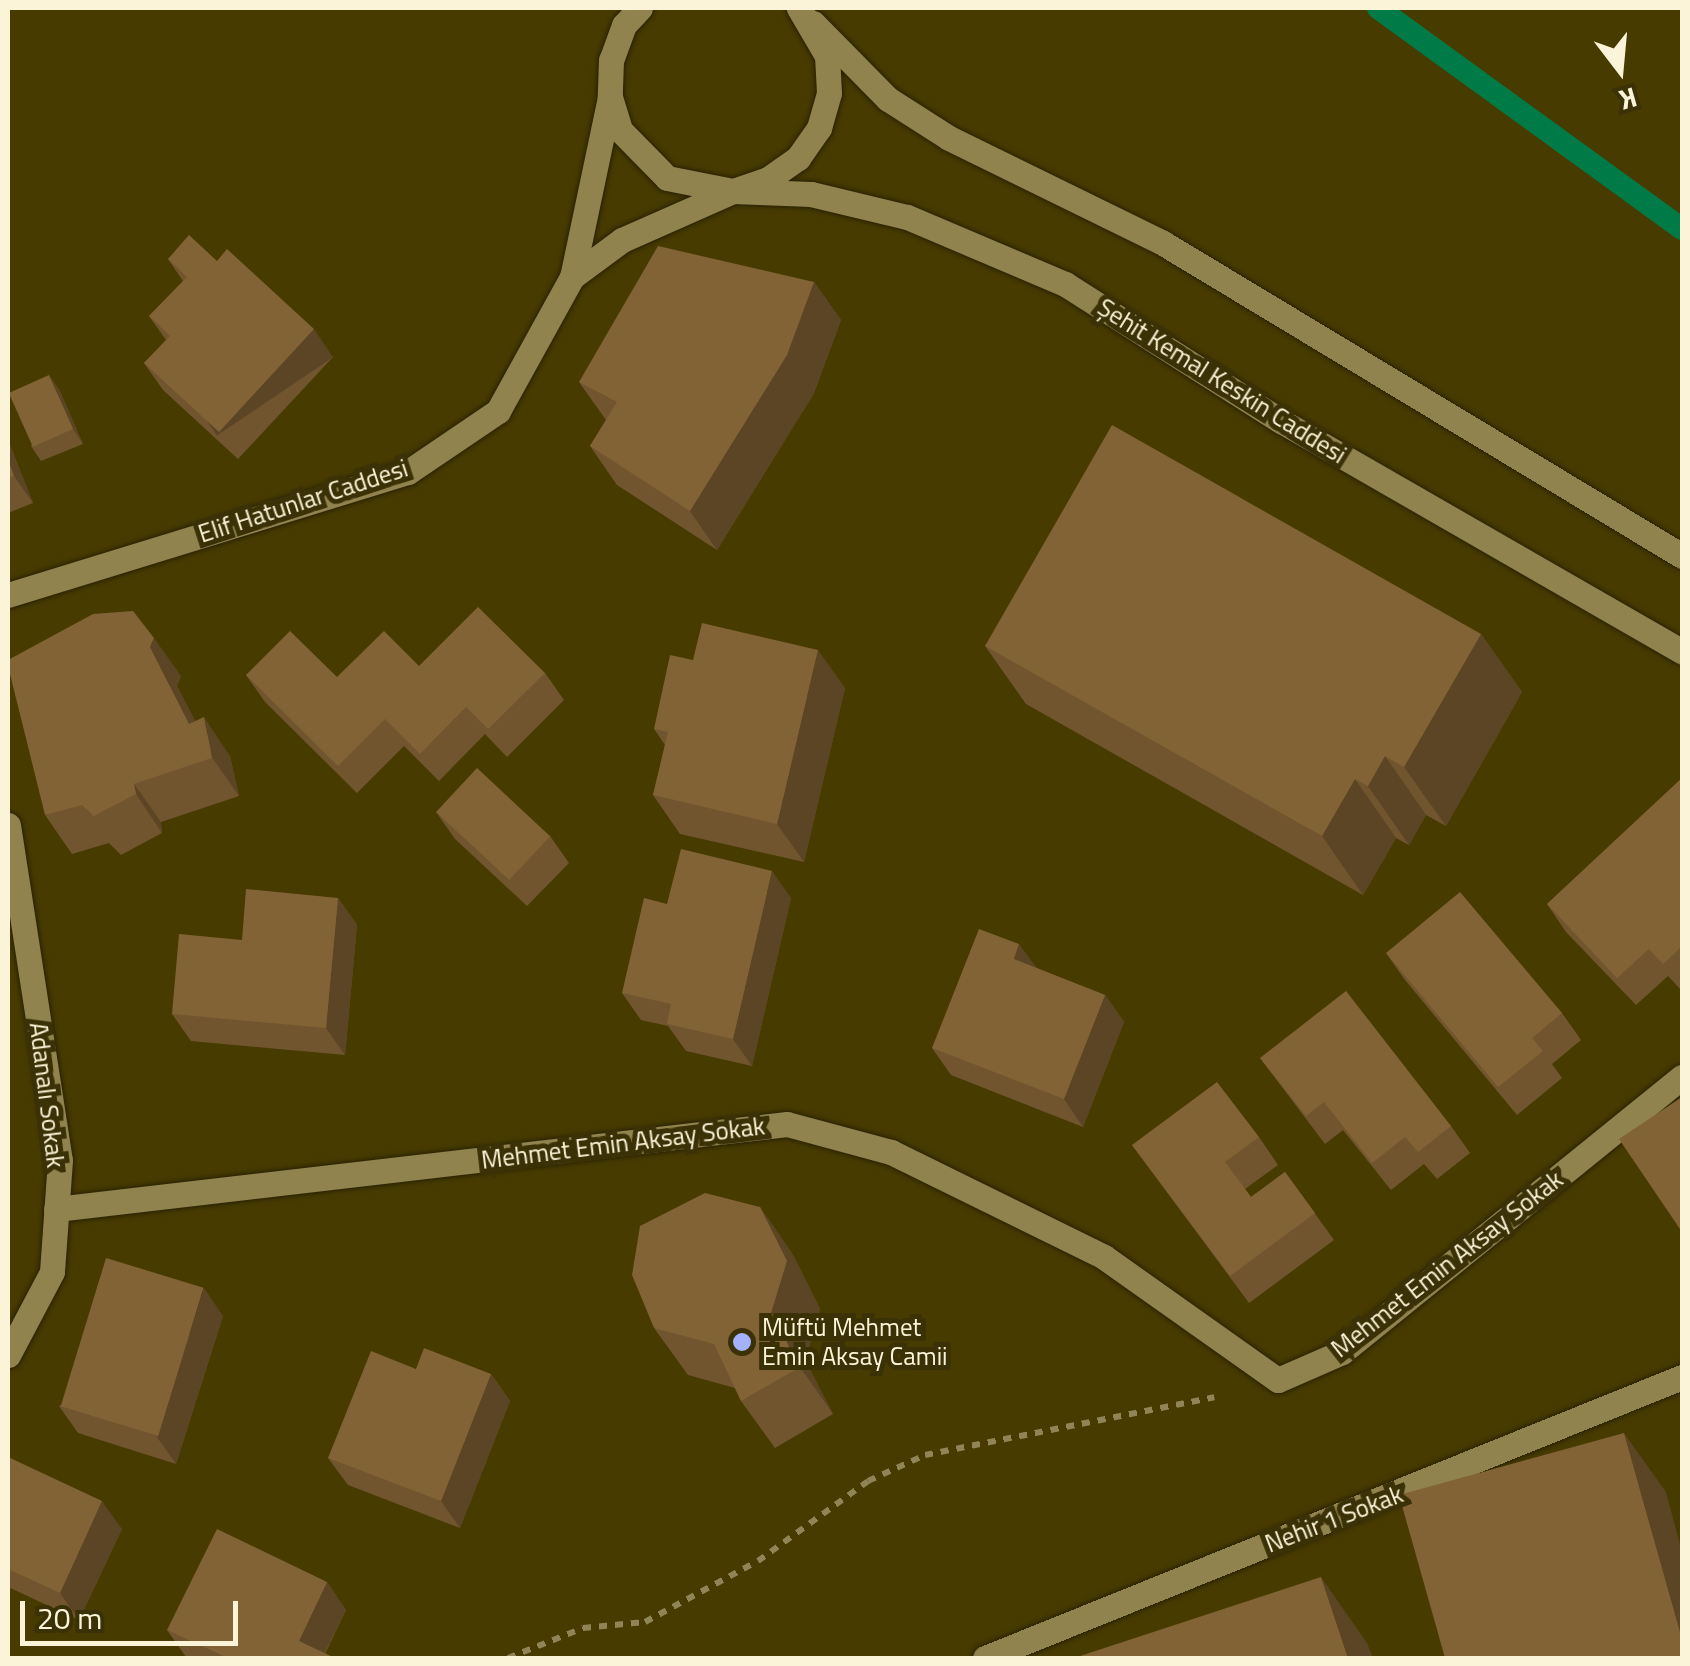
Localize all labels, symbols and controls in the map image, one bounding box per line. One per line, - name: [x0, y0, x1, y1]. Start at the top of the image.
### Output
- north arrow: [1570, 20, 1670, 120]
- text: K: [1615, 76, 1642, 122]
- street label: Şehit Kemal Keskin Caddesi: [1092, 292, 1352, 470]
- street label: Elif Hatunlar Caddesi: [194, 453, 412, 549]
- street label: Adanalı Sokak: [23, 1021, 71, 1169]
- street label: Mehmet Emin Aksay Sokak: [480, 1111, 766, 1175]
- street label: Mehmet Emin Aksay Sokak: [1325, 1164, 1569, 1364]
- place label: Müftü Mehmet Emin Aksay Camii: [762, 1313, 948, 1372]
- marker: Müftü Mehmet Emin Aksay Camii: [731, 1331, 753, 1353]
- street label: Nehir 1 Sokak: [1261, 1479, 1407, 1559]
- scale bar: [25, 1581, 242, 1643]
- text: 20 m: [37, 1595, 102, 1641]

